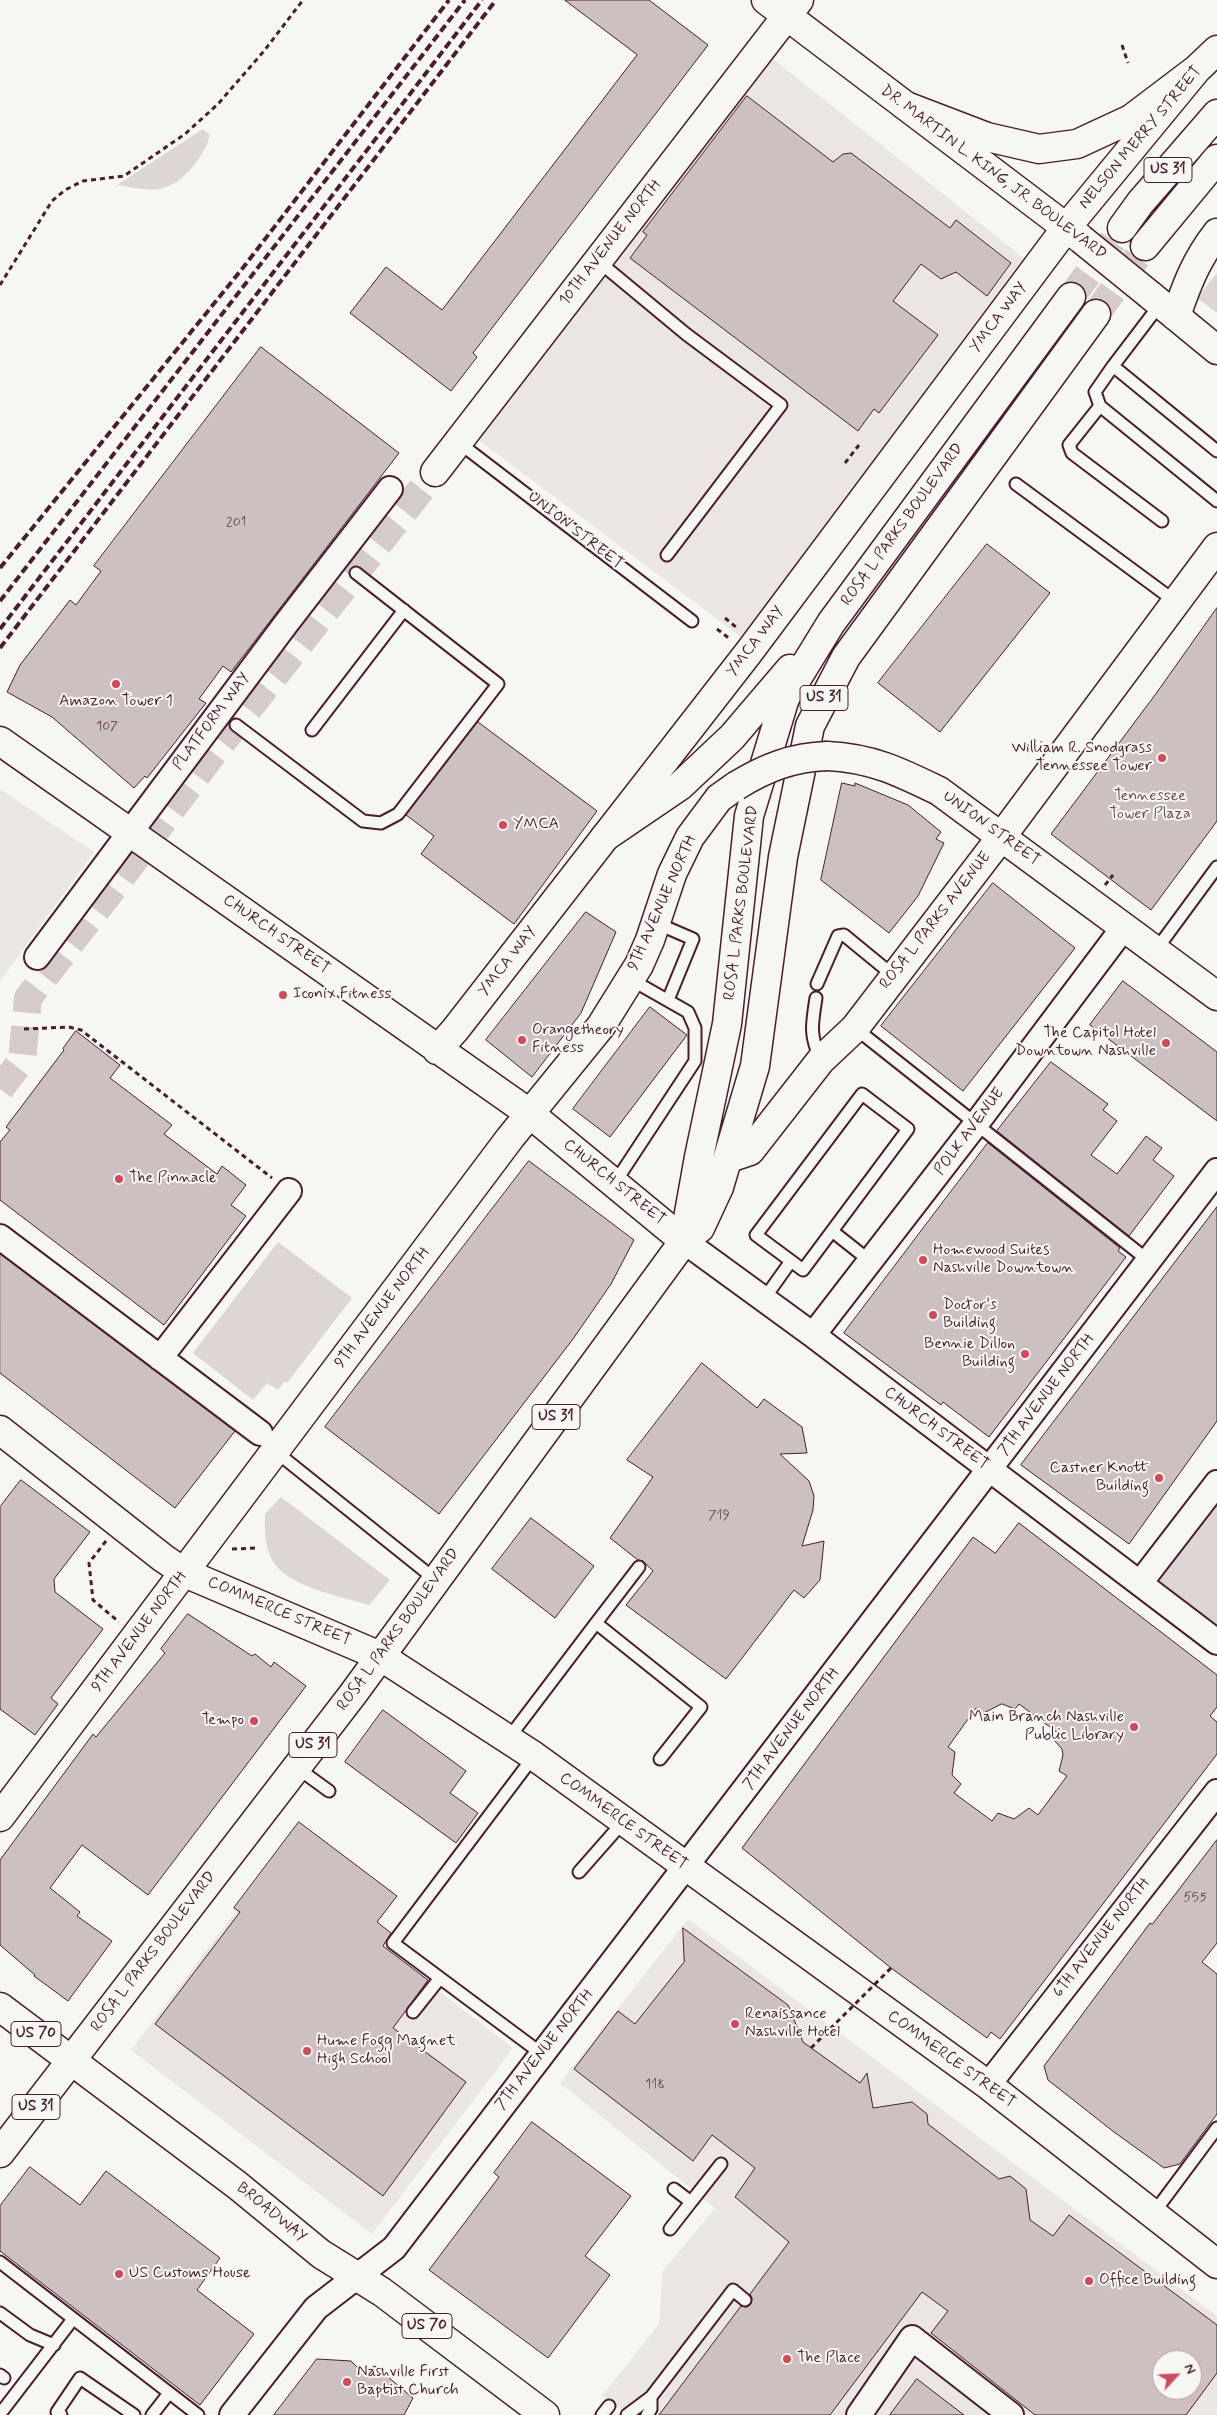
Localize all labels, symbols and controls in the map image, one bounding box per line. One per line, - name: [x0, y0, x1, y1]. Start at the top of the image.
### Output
- street label: NELSON MERRY STREET: [1075, 62, 1207, 214]
- street label: DR. MARTIN L. KING, JR. BOULEVARD: [876, 82, 1110, 264]
- road number: US 31: [1144, 158, 1192, 182]
- street label: 10TH AVENUE NORTH: [556, 176, 666, 310]
- street label: YMCA WAY: [966, 279, 1032, 357]
- street label: ROSA L PARKS BOULEVARD: [838, 440, 968, 610]
- street label: UNION STREET: [523, 488, 627, 574]
- house number: 201: [226, 515, 246, 531]
- street label: YMCA WAY: [723, 603, 789, 681]
- street label: PLATFORM WAY: [169, 670, 255, 774]
- marker: Amazon Tower 1: [110, 678, 122, 690]
- road number: US 31: [800, 686, 848, 710]
- place label: Amazon Tower 1: [59, 692, 173, 712]
- house number: 107: [96, 719, 118, 735]
- place label: William R. Snodgrass Tennessee Tower: [1012, 739, 1152, 777]
- marker: William R. Snodgrass Tennessee Tower: [1156, 752, 1168, 764]
- street label: UNION STREET: [939, 787, 1043, 871]
- park label: Tennessee Tower Plaza: [1109, 787, 1191, 825]
- street label: ROSA L PARKS BOULEVARD: [721, 804, 763, 1002]
- place label: YMCA: [513, 815, 559, 835]
- marker: YMCA: [497, 819, 509, 831]
- street label: 9TH AVENUE NORTH: [624, 832, 702, 974]
- street label: ROSA L PARKS AVENUE: [876, 848, 996, 994]
- street label: CHURCH STREET: [219, 891, 333, 979]
- street label: YMCA WAY: [475, 923, 541, 1001]
- place label: Iconix Fitness: [293, 985, 392, 1005]
- marker: Iconix Fitness: [277, 989, 289, 1001]
- place label: Orangetheory Fitness: [532, 1021, 624, 1059]
- place label: The Capitol Hotel Downtown Nashville: [1015, 1024, 1156, 1062]
- marker: Orangetheory Fitness: [516, 1034, 528, 1046]
- marker: The Capitol Hotel Downtown Nashville: [1160, 1037, 1172, 1049]
- street label: POLK AVENUE: [931, 1084, 1009, 1180]
- street label: CHURCH STREET: [559, 1136, 669, 1230]
- place label: The Pinnacle: [129, 1169, 217, 1189]
- marker: The Pinnacle: [113, 1173, 125, 1185]
- place label: Homewood Suites Nashville Downtown: [933, 1241, 1074, 1279]
- street label: 9TH AVENUE NORTH: [331, 1244, 435, 1372]
- marker: Homewood Suites Nashville Downtown: [917, 1254, 929, 1266]
- place label: Doctor's Building: [943, 1296, 997, 1334]
- marker: Doctor's Building: [927, 1309, 939, 1321]
- street label: 7TH AVENUE NORTH: [995, 1330, 1099, 1460]
- place label: Bennie Dillon Building: [924, 1335, 1015, 1373]
- marker: Bennie Dillon Building: [1019, 1348, 1031, 1360]
- street label: CHURCH STREET: [880, 1383, 992, 1475]
- road number: US 31: [532, 1404, 580, 1430]
- place label: Castner Knott Building: [1050, 1459, 1149, 1497]
- marker: Castner Knott Building: [1153, 1472, 1165, 1484]
- house number: 719: [708, 1508, 730, 1524]
- street label: ROSA L PARKS BOULEVARD: [334, 1545, 464, 1715]
- street label: 9TH AVENUE NORTH: [88, 1568, 192, 1696]
- street label: COMMERCE STREET: [204, 1573, 354, 1651]
- street label: 7TH AVENUE NORTH: [740, 1664, 844, 1794]
- place label: Main Branch Nashville Public Library: [969, 1708, 1124, 1746]
- place label: Tempo: [202, 1711, 244, 1731]
- marker: Tempo: [248, 1715, 260, 1727]
- marker: Main Branch Nashville Public Library: [1128, 1721, 1140, 1733]
- road number: US 31: [289, 1732, 337, 1758]
- street label: COMMERCE STREET: [555, 1769, 691, 1875]
- street label: ROSA L PARKS BOULEVARD: [87, 1868, 221, 2036]
- street label: 6TH AVENUE NORTH: [1049, 1874, 1155, 2002]
- house number: 555: [1183, 1890, 1207, 1906]
- street label: 7TH AVENUE NORTH: [492, 1986, 598, 2114]
- place label: Renaissance Nashville Hotel: [745, 2005, 840, 2043]
- street label: COMMERCE STREET: [883, 2007, 1019, 2113]
- marker: Renaissance Nashville Hotel: [729, 2018, 741, 2030]
- road number: US 70: [11, 2022, 61, 2046]
- place label: Hume Fogg Magnet High School: [317, 2032, 456, 2070]
- marker: Hume Fogg Magnet High School: [301, 2045, 313, 2057]
- house number: 118: [645, 2077, 665, 2093]
- road number: US 31: [12, 2094, 60, 2120]
- street label: BROADWAY: [232, 2179, 310, 2247]
- place label: US Customs House: [129, 2264, 251, 2284]
- marker: US Customs House: [113, 2268, 125, 2280]
- place label: Office Building: [1099, 2271, 1196, 2291]
- marker: Office Building: [1083, 2275, 1095, 2287]
- road number: US 70: [402, 2314, 452, 2338]
- place label: The Place: [797, 2349, 861, 2369]
- north arrow: [1152, 2350, 1202, 2400]
- marker: The Place: [781, 2353, 793, 2365]
- text: N: [1180, 2361, 1200, 2377]
- place label: Nashville First Baptist Church: [357, 2363, 459, 2401]
- marker: Nashville First Baptist Church: [341, 2376, 353, 2388]

